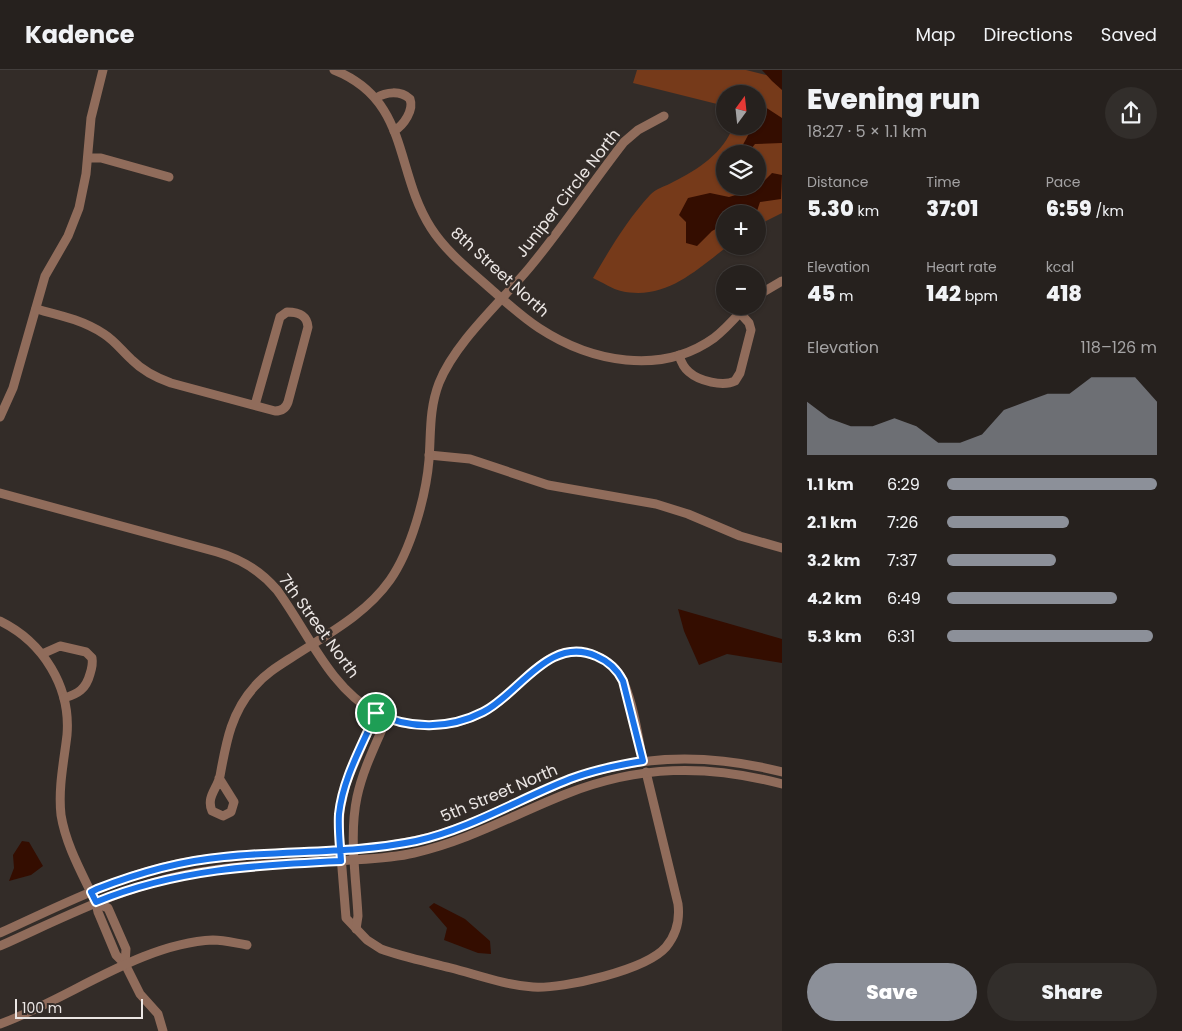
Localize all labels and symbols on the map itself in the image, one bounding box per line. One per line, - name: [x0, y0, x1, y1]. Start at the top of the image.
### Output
- north arrow: [716, 85, 766, 135]
- street label: Juniper Circle North: [510, 124, 626, 262]
- street label: 8th Street North: [446, 222, 554, 322]
- street label: 7th Street North: [273, 569, 365, 683]
- pin: [355, 692, 397, 734]
- street label: 5th Street North: [437, 758, 561, 828]
- scale bar: [15, 996, 142, 1019]

